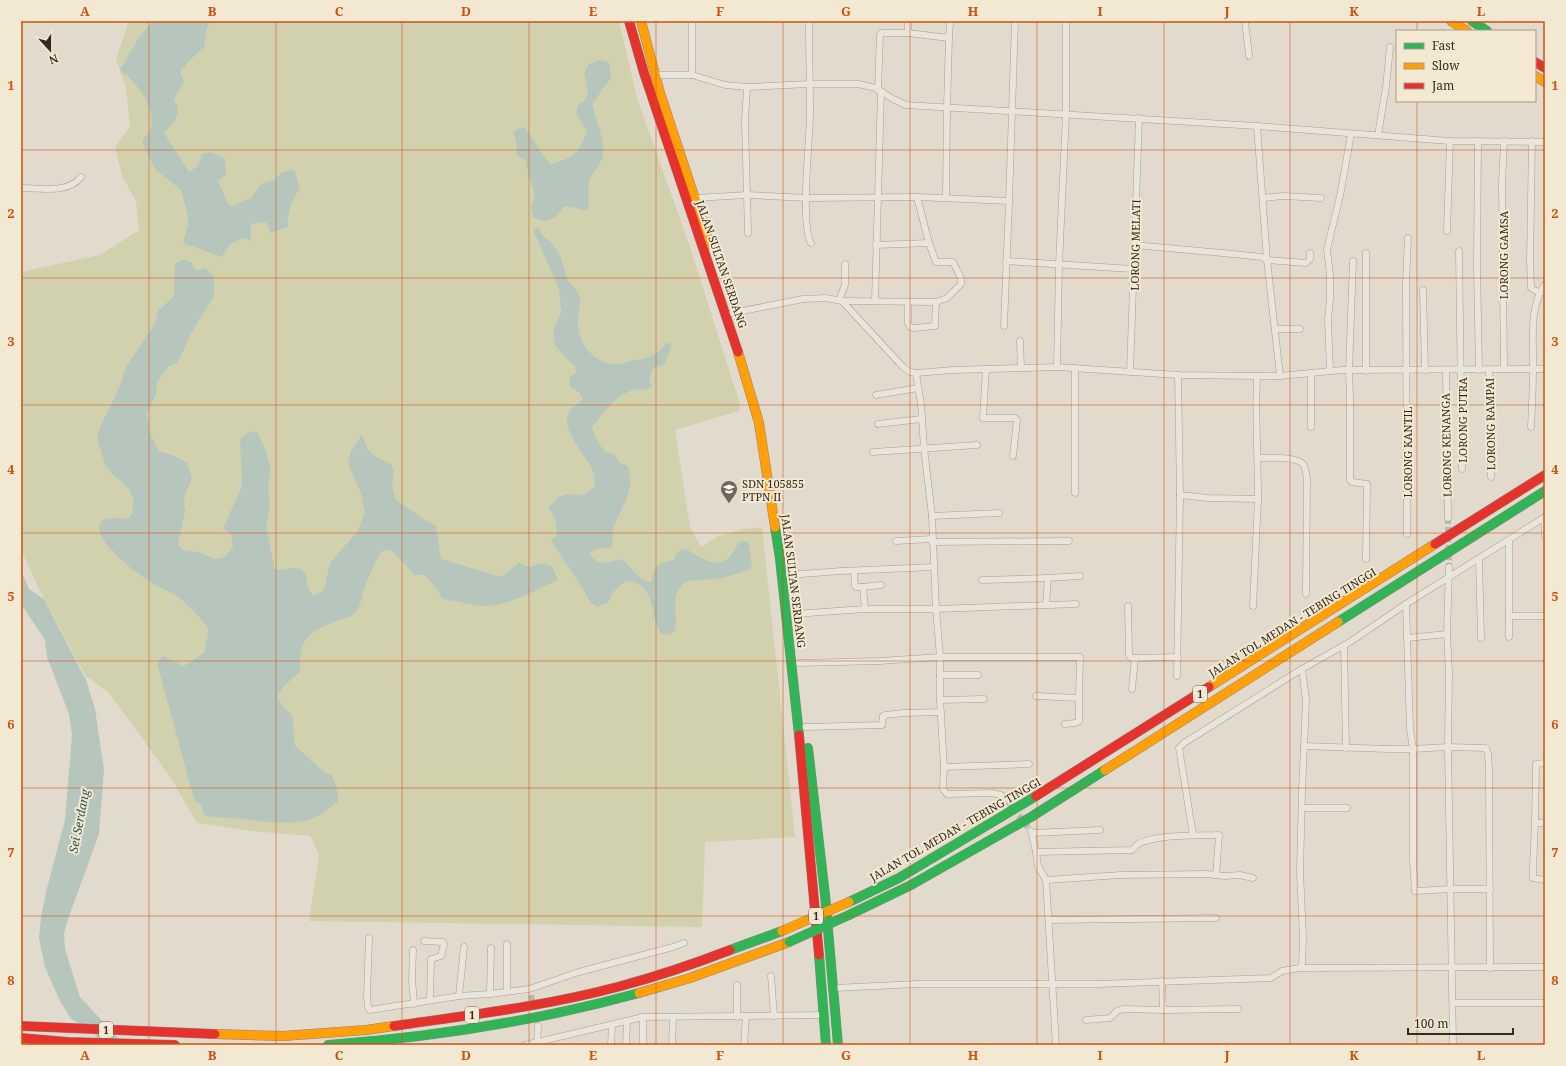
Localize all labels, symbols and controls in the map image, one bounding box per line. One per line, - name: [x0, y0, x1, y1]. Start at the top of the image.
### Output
- text: A: [80, 2, 90, 20]
- text: B: [208, 2, 217, 20]
- text: C: [335, 2, 344, 20]
- text: D: [461, 2, 471, 20]
- text: E: [589, 2, 598, 20]
- text: F: [716, 2, 724, 20]
- text: G: [841, 2, 851, 20]
- text: H: [968, 2, 979, 20]
- text: I: [1097, 2, 1103, 20]
- text: J: [1223, 2, 1230, 20]
- text: K: [1349, 2, 1359, 20]
- text: L: [1477, 2, 1486, 20]
- north arrow: [30, 30, 70, 70]
- legend: [1396, 30, 1536, 102]
- text: Fast: [1432, 37, 1455, 54]
- text: N: [47, 51, 60, 68]
- text: Slow: [1432, 57, 1460, 74]
- text: 1: [7, 76, 15, 94]
- text: 1: [1551, 76, 1559, 94]
- text: Jam: [1431, 77, 1454, 94]
- street label: JALAN SULTAN SERDANG: [693, 197, 751, 330]
- street label: LORONG MELATI: [1127, 199, 1143, 291]
- text: 2: [7, 204, 15, 222]
- text: 2: [1551, 204, 1559, 222]
- street label: LORONG GAMSA: [1496, 210, 1511, 299]
- text: 3: [7, 332, 15, 350]
- text: 3: [1551, 332, 1559, 350]
- street label: LORONG PUTRA: [1455, 377, 1470, 463]
- street label: LORONG RAMPAI: [1482, 378, 1498, 470]
- street label: LORONG KENANGA: [1438, 393, 1454, 497]
- street label: LORONG KANTIL: [1400, 406, 1415, 497]
- text: 4: [7, 460, 15, 478]
- text: 4: [1551, 460, 1559, 478]
- place label: SDN 105855 PTPN II: [742, 476, 804, 504]
- school or university icon: SDN 105855 PTPN II: [719, 479, 739, 504]
- street label: JALAN SULTAN SERDANG: [778, 512, 810, 649]
- street label: JALAN TOL MEDAN - TEBING TINGGI: [1204, 564, 1379, 681]
- text: 5: [7, 587, 15, 605]
- text: 5: [1551, 587, 1559, 605]
- road number: 1: [1193, 686, 1207, 702]
- text: 6: [7, 715, 15, 733]
- text: 6: [1551, 715, 1559, 733]
- street label: JALAN TOL MEDAN - TEBING TINGGI: [866, 774, 1043, 885]
- water label: Sei Serdang: [64, 786, 94, 854]
- text: 7: [7, 843, 15, 861]
- text: 7: [1551, 843, 1559, 861]
- road number: 1: [809, 908, 823, 924]
- text: 8: [7, 971, 15, 989]
- text: 8: [1551, 971, 1559, 989]
- road number: 1: [465, 1007, 479, 1023]
- scale bar: [1408, 1010, 1513, 1036]
- text: 100 m: [1414, 1015, 1449, 1032]
- road number: 1: [99, 1022, 113, 1038]
- text: A: [80, 1046, 90, 1064]
- text: B: [208, 1046, 217, 1064]
- text: C: [335, 1046, 344, 1064]
- text: D: [461, 1046, 471, 1064]
- text: E: [589, 1046, 598, 1064]
- text: F: [716, 1046, 724, 1064]
- text: G: [841, 1046, 851, 1064]
- text: H: [968, 1046, 979, 1064]
- text: I: [1097, 1046, 1103, 1064]
- text: J: [1223, 1046, 1230, 1064]
- text: K: [1349, 1046, 1359, 1064]
- text: L: [1477, 1046, 1486, 1064]

